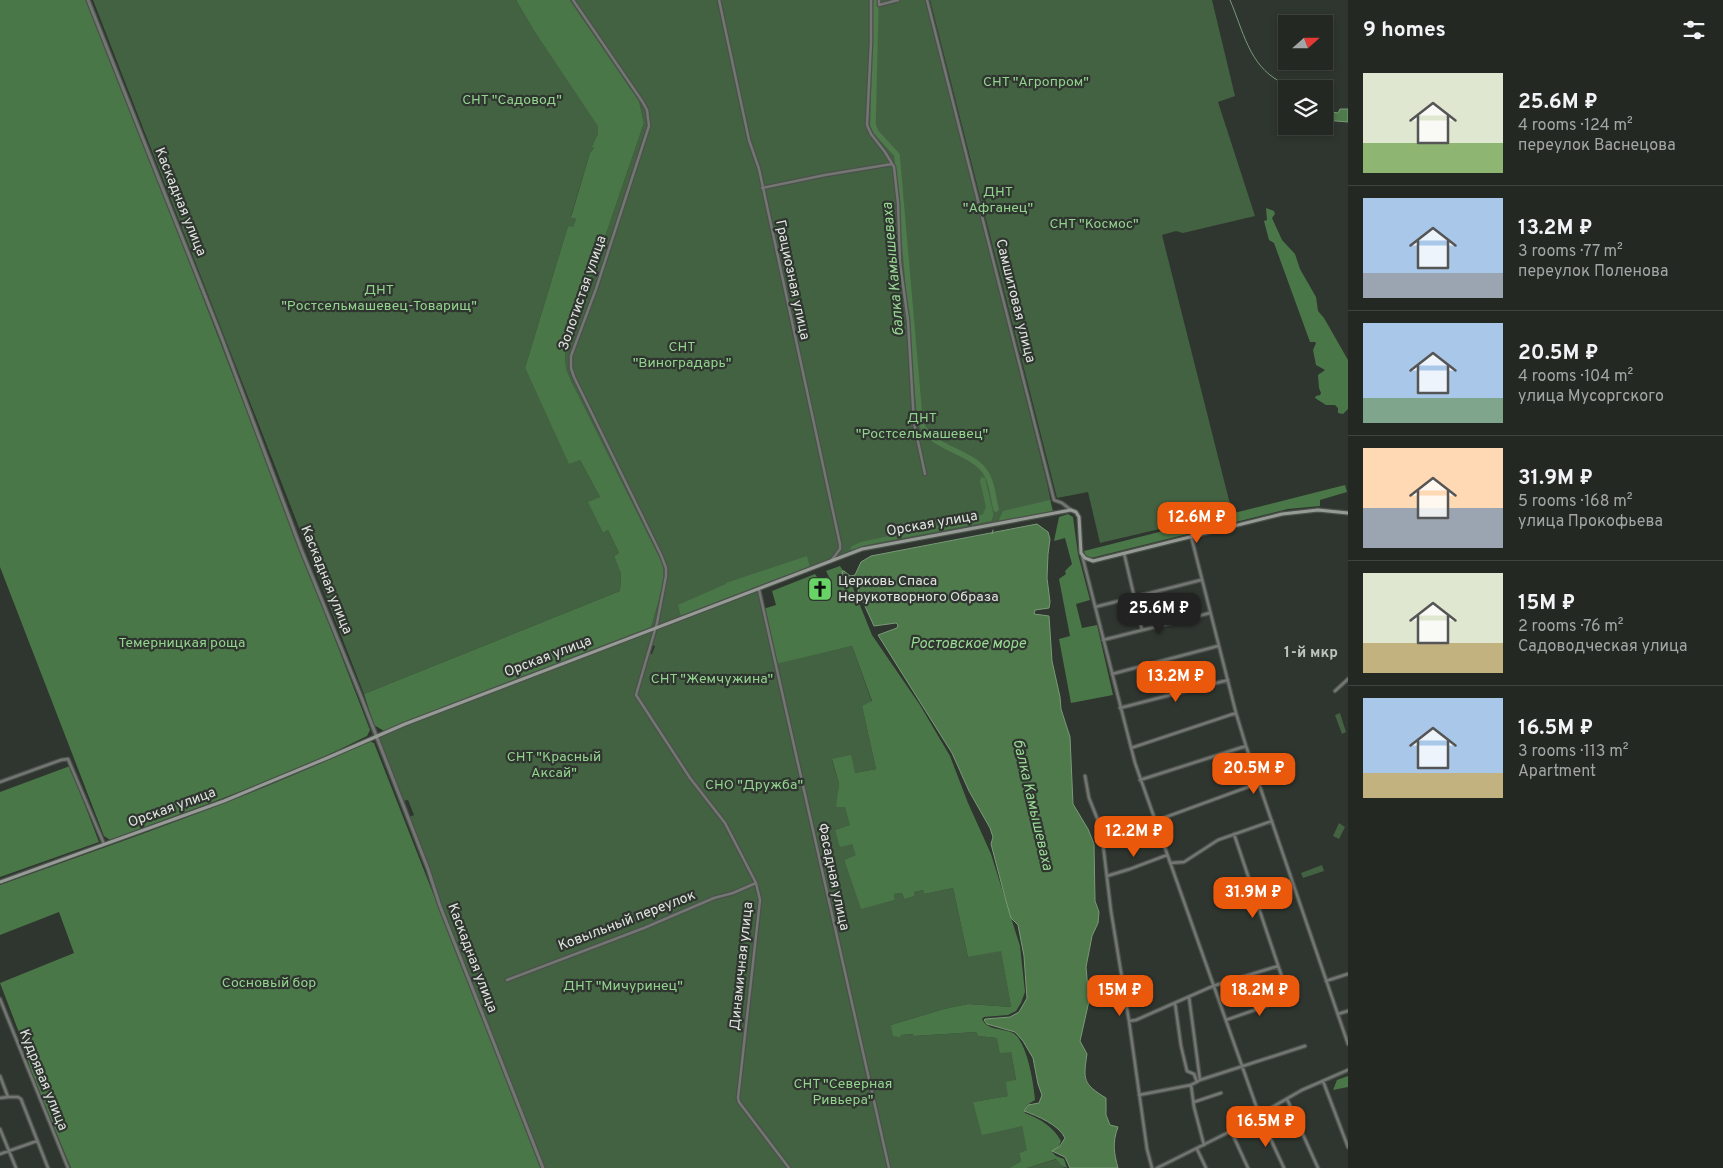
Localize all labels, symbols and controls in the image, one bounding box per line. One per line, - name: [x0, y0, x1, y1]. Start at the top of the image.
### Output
- north arrow: [1278, 15, 1332, 70]
- map controls: [1278, 15, 1333, 135]
- icon: filters: [1680, 16, 1708, 44]
- text: 9 homes: [1363, 17, 1446, 44]
- park label: СНТ "Агропром": [983, 74, 1089, 91]
- button: layers: [1278, 80, 1333, 135]
- text: 25.6M ₽: [1518, 89, 1598, 116]
- park label: СНТ "Садовод": [462, 92, 562, 109]
- icon: home: [1403, 93, 1463, 153]
- text: 4 rooms · 124 m²: [1518, 116, 1633, 136]
- text: переулок Васнецова: [1518, 136, 1676, 156]
- street label: Каскадная улица: [150, 145, 210, 259]
- park label: ДНТ "Афганец": [963, 184, 1033, 217]
- water label: балка Камышеваха: [879, 201, 909, 337]
- text: 13.2M ₽: [1518, 215, 1593, 242]
- park label: СНТ "Космос": [1049, 216, 1139, 233]
- icon: home: [1403, 218, 1463, 278]
- street label: Грациозная улица: [771, 219, 813, 341]
- street label: Золотистая улица: [555, 233, 611, 353]
- street label: Самшитовая улица: [991, 237, 1039, 365]
- text: 3 rooms · 77 m²: [1518, 242, 1623, 262]
- text: переулок Поленова: [1518, 262, 1669, 282]
- park label: ДНТ "Ростсельмашевец-Товарищ": [281, 282, 477, 315]
- park label: СНТ "Виноградарь": [633, 339, 731, 372]
- text: 20.5M ₽: [1518, 340, 1599, 367]
- icon: home: [1403, 343, 1463, 403]
- text: 4 rooms · 104 m²: [1518, 367, 1633, 387]
- text: улица Мусоргского: [1518, 387, 1664, 407]
- park label: ДНТ "Ростсельмашевец": [856, 410, 988, 443]
- text: 31.9M ₽: [1518, 465, 1593, 492]
- icon: home: [1403, 468, 1463, 528]
- text: 5 rooms · 168 m²: [1518, 492, 1633, 512]
- pin: 12.6M ₽: [1151, 502, 1243, 544]
- street label: Орская улица: [885, 508, 979, 540]
- text: 12.6M ₽: [1168, 508, 1226, 528]
- text: улица Прокофьева: [1518, 512, 1663, 532]
- street label: Каскадная улица: [296, 523, 356, 637]
- place label: Церковь Спаса Нерукотворного Образа: [838, 573, 999, 606]
- church icon: Церковь Спаса Нерукотворного Образа: [807, 576, 833, 602]
- text: 15M ₽: [1518, 590, 1575, 617]
- pin: 25.6M ₽: [1113, 592, 1205, 635]
- icon: home: [1403, 593, 1463, 653]
- text: 25.6M ₽: [1129, 599, 1189, 619]
- text: 2 rooms · 76 m²: [1518, 617, 1624, 637]
- street label: Орская улица: [502, 633, 594, 681]
- park label: Темерницкая роща: [119, 635, 245, 652]
- water label: Ростовское море: [910, 635, 1026, 654]
- text: Садоводческая улица: [1518, 637, 1688, 657]
- district label: 1-й мкр: [1284, 644, 1338, 663]
- pin: 13.2M ₽: [1130, 660, 1222, 703]
- text: 13.2M ₽: [1148, 667, 1204, 687]
- park label: СНТ "Жемчужина": [651, 671, 773, 688]
- text: 16.5M ₽: [1518, 715, 1593, 742]
- icon: home: [1403, 718, 1463, 778]
- water label: балка Камышеваха: [1008, 738, 1056, 873]
- text: 3 rooms · 113 m²: [1518, 742, 1629, 762]
- park label: СНТ "Красный Аксай": [507, 749, 601, 782]
- pin: 20.5M ₽: [1208, 752, 1300, 795]
- text: 20.5M ₽: [1223, 759, 1285, 779]
- text: Apartment: [1518, 762, 1596, 782]
- park label: СНО "Дружба": [705, 777, 803, 794]
- street label: Орская улица: [126, 784, 218, 832]
- pin: 12.2M ₽: [1088, 816, 1180, 858]
- street label: Фасадная улица: [813, 822, 853, 932]
- text: 12.2M ₽: [1105, 822, 1163, 842]
- pin: 31.9M ₽: [1207, 876, 1299, 919]
- text: 31.9M ₽: [1224, 883, 1282, 903]
- street label: Ковыльный переулок: [556, 887, 698, 955]
- street label: Каскадная улица: [443, 901, 501, 1015]
- street label: Динамичная улица: [727, 901, 757, 1031]
- pin: 15M ₽: [1085, 974, 1155, 1017]
- pin: 18.2M ₽: [1214, 974, 1306, 1017]
- park label: Сосновый бор: [222, 975, 316, 992]
- park label: ДНТ "Мичуринец": [563, 978, 683, 995]
- text: 15M ₽: [1098, 981, 1142, 1001]
- text: 18.2M ₽: [1231, 981, 1289, 1001]
- street label: Кудрявая улица: [15, 1027, 71, 1133]
- park label: СНТ "Северная Ривьера": [794, 1076, 892, 1109]
- pin: 16.5M ₽: [1220, 1106, 1312, 1148]
- text: 16.5M ₽: [1237, 1112, 1295, 1132]

